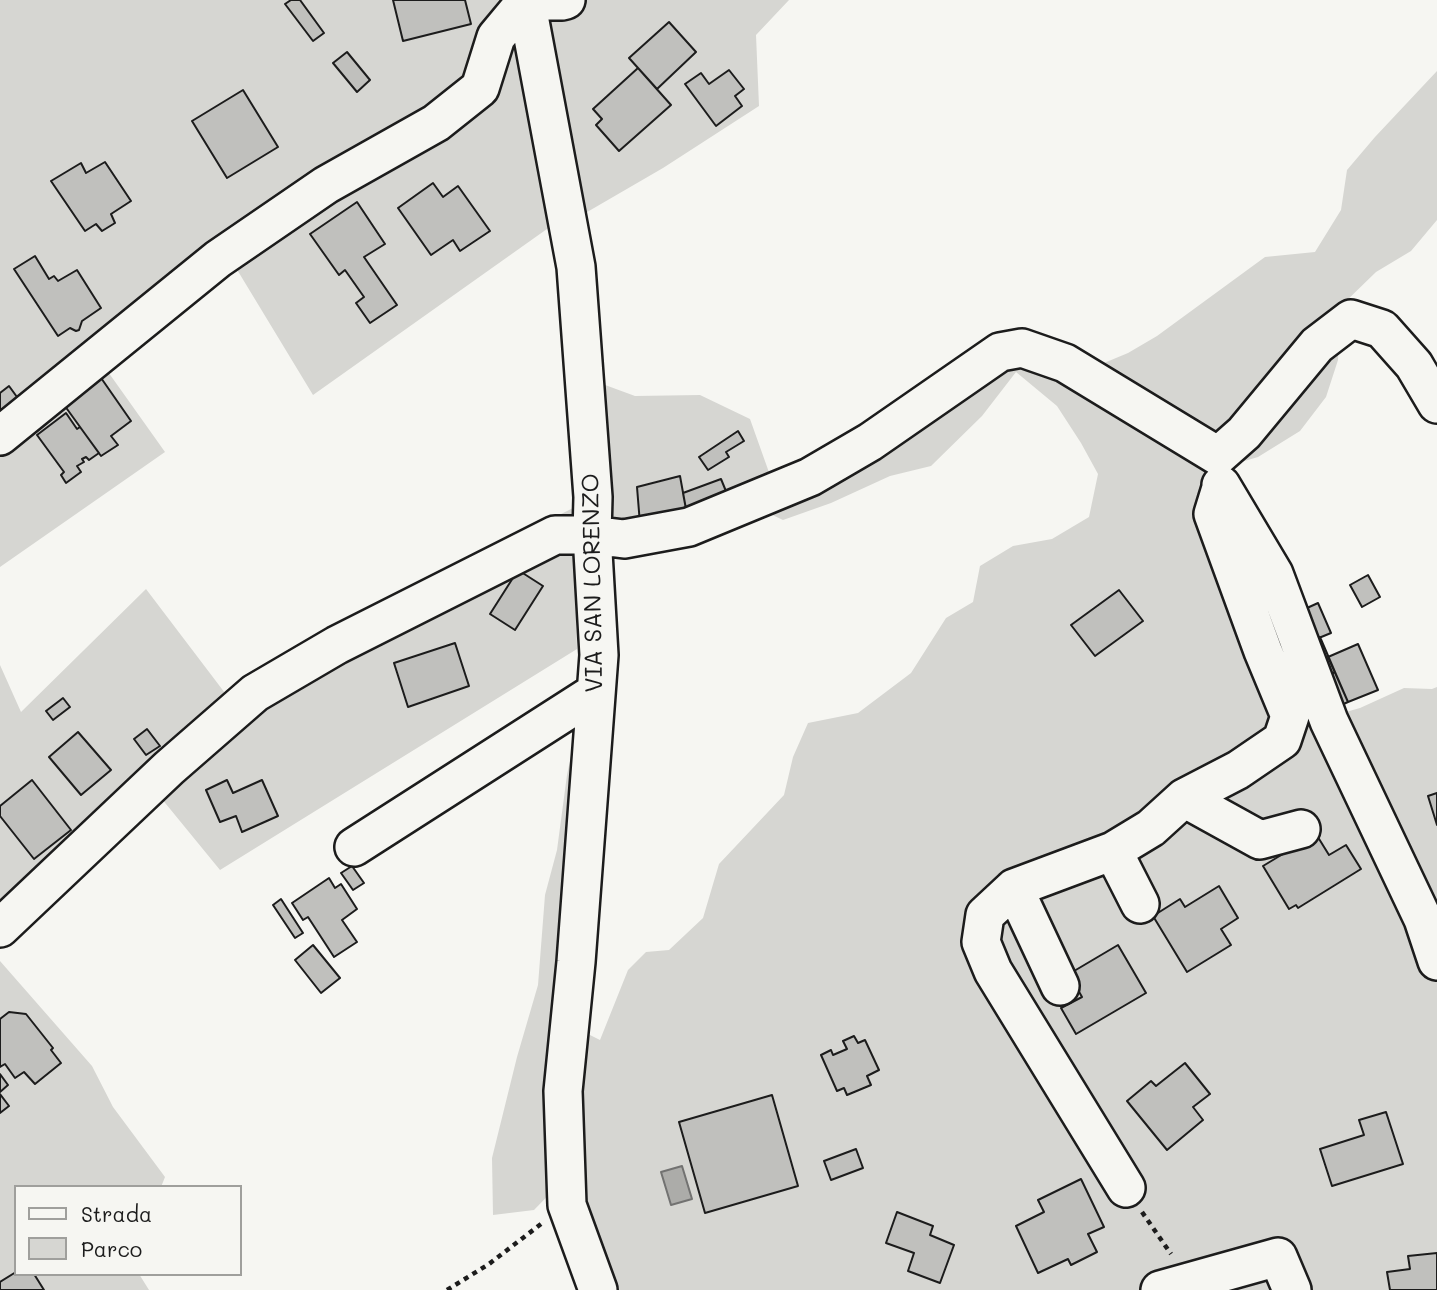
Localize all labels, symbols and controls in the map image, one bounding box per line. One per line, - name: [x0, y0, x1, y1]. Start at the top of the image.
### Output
- street label: VIA SAN LORENZO: [577, 473, 609, 693]
- legend: [14, 1185, 242, 1276]
- text: Strada: [81, 1200, 152, 1227]
- text: Parco: [81, 1235, 142, 1262]

